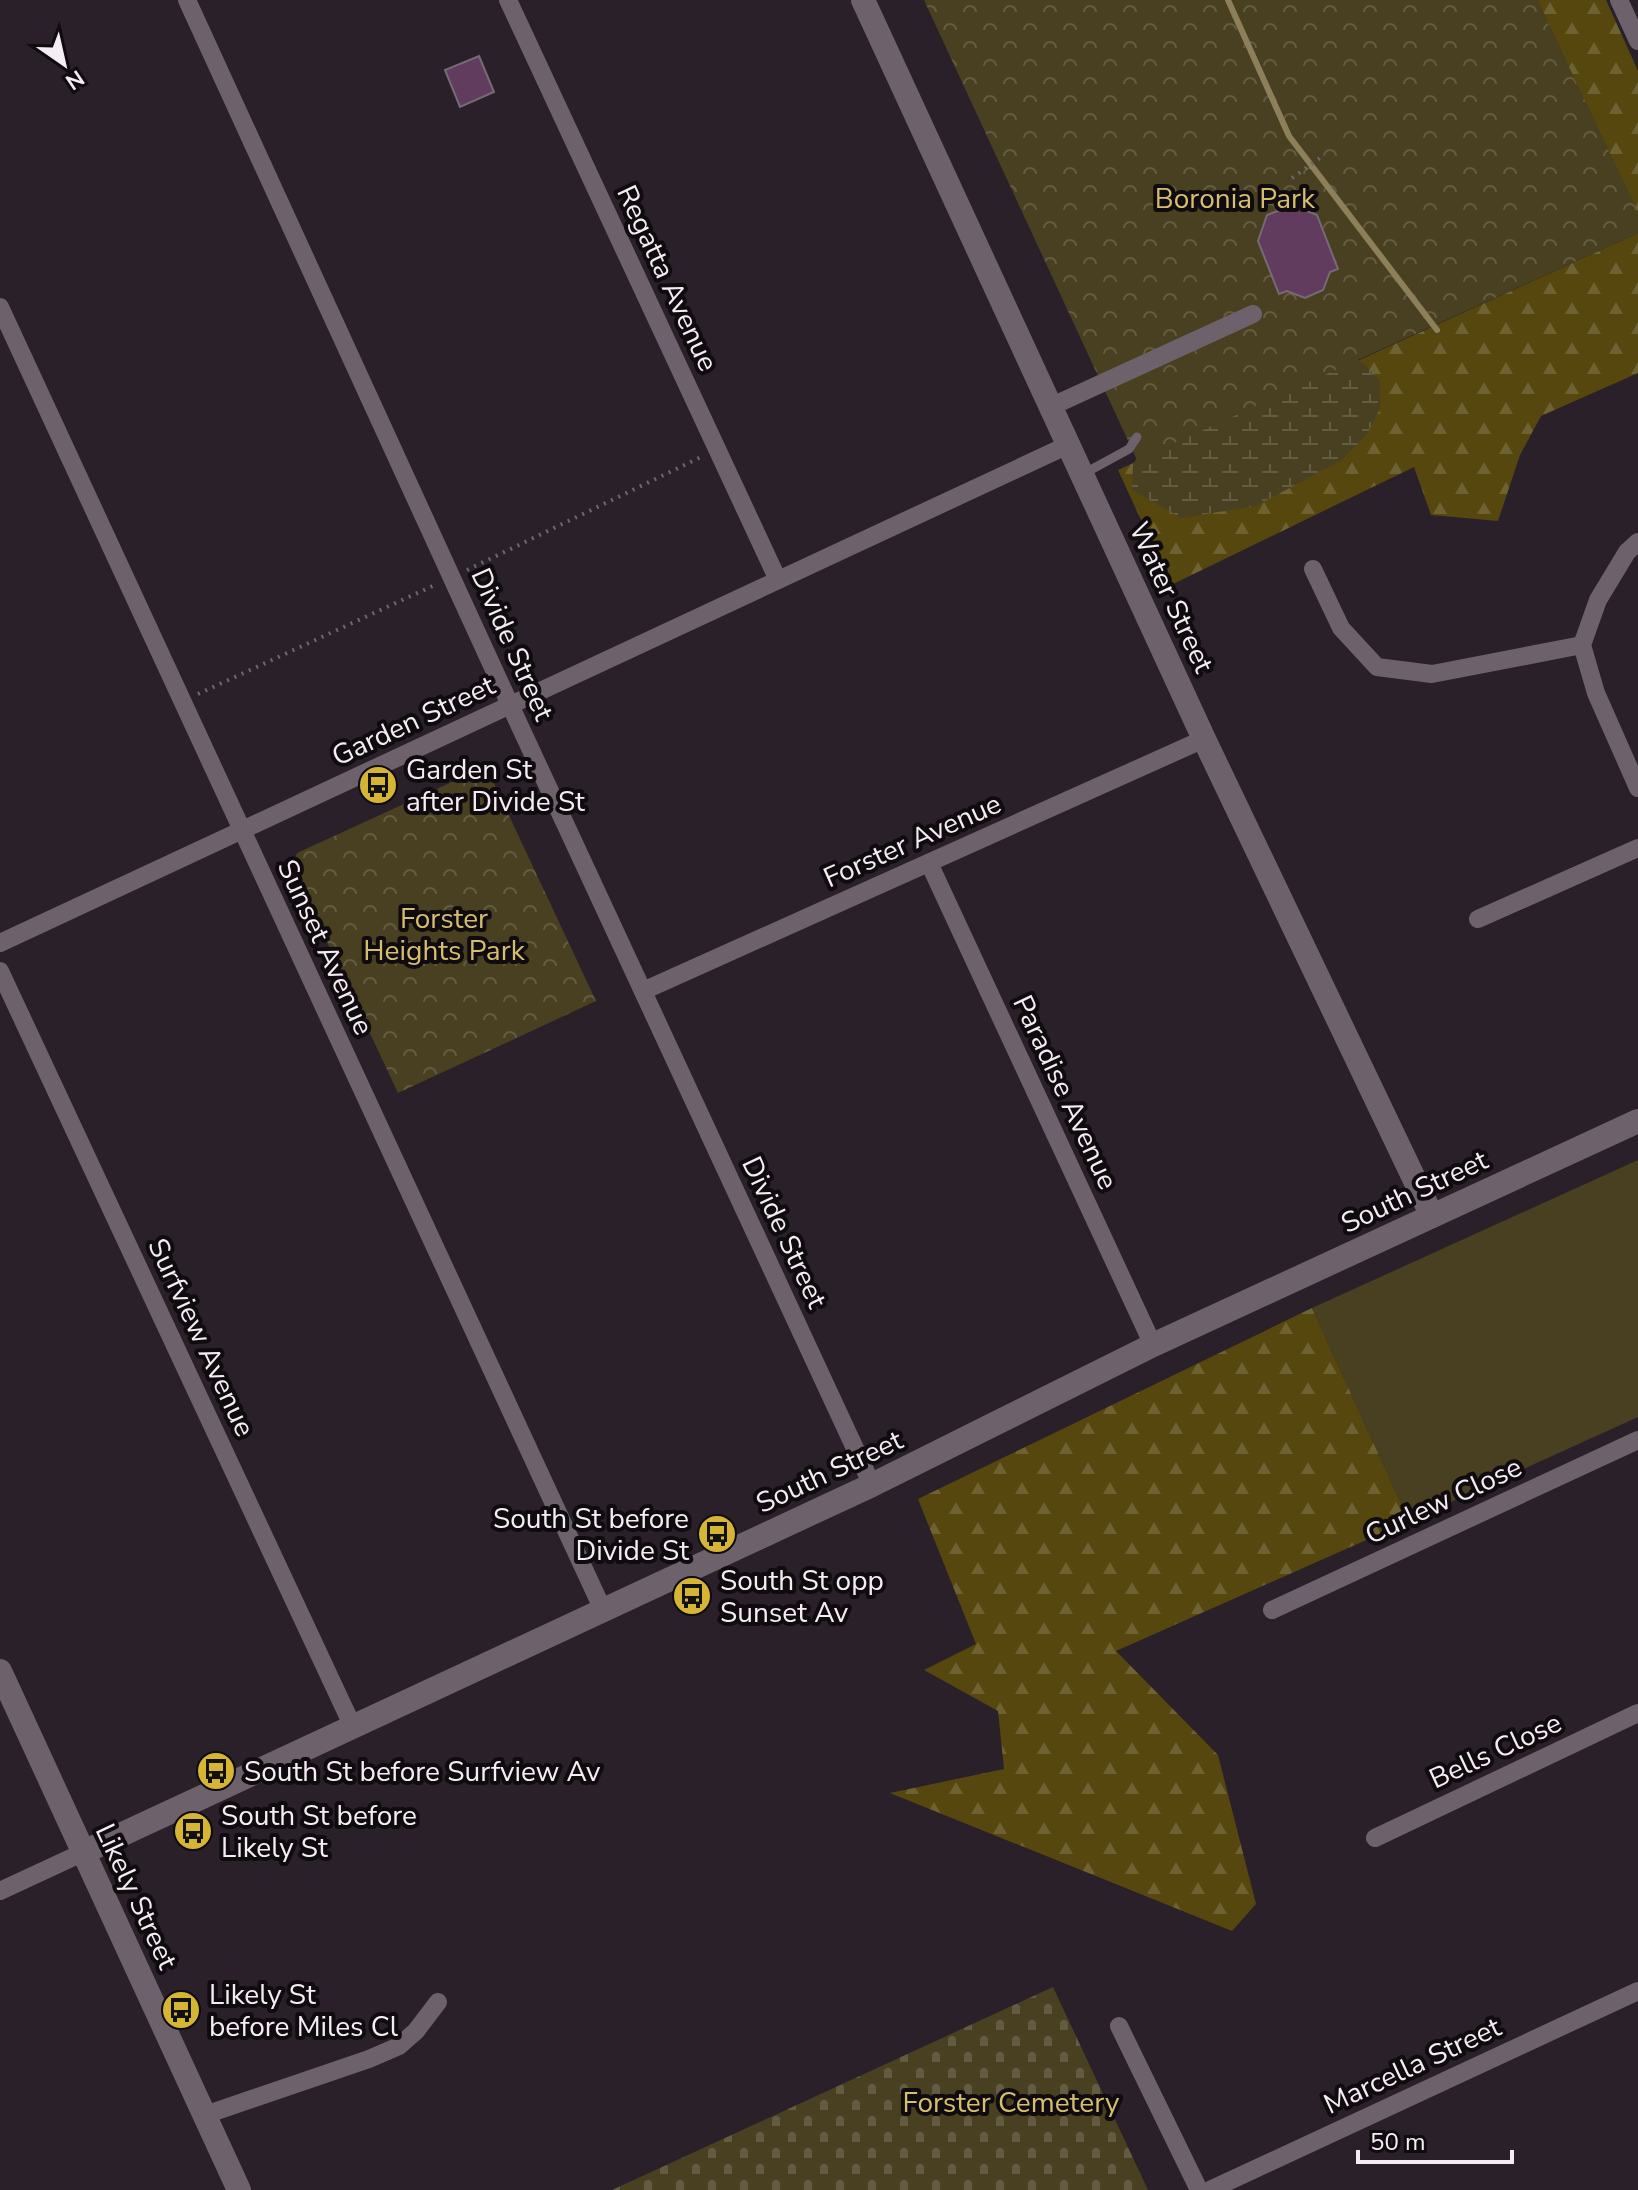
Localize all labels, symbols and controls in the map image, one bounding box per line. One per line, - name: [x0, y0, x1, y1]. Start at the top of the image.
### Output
- north arrow: [24, 24, 104, 104]
- text: N: [59, 63, 90, 97]
- street label: Regatta Avenue: [607, 179, 727, 378]
- park label: Boronia Park: [1155, 180, 1316, 218]
- street label: Water Street: [1120, 516, 1223, 679]
- street label: Divide Street: [462, 562, 563, 727]
- street label: Garden Street: [326, 666, 501, 775]
- place label: Garden St after Divide St: [406, 751, 585, 821]
- bus stop icon: Garden St after Divide St: [357, 764, 399, 806]
- street label: Forster Avenue: [818, 785, 1007, 897]
- street label: Sunset Avenue: [268, 854, 382, 1041]
- park label: Forster Heights Park: [363, 900, 526, 970]
- street label: Paradise Avenue: [1003, 989, 1127, 1196]
- street label: South Street: [1335, 1141, 1494, 1242]
- street label: Divide Street: [732, 1151, 836, 1314]
- street label: Surfview Avenue: [139, 1232, 264, 1443]
- street label: South Street: [750, 1421, 909, 1522]
- street label: Curlew Close: [1359, 1448, 1528, 1554]
- place label: South St before Divide St: [493, 1500, 689, 1570]
- bus stop icon: South St before Divide St: [696, 1513, 738, 1555]
- place label: South St opp Sunset Av: [720, 1562, 884, 1632]
- bus stop icon: South St opp Sunset Av: [671, 1575, 713, 1617]
- street label: Bells Close: [1423, 1704, 1568, 1798]
- bus stop icon: South St before Surfview Av: [195, 1750, 237, 1792]
- place label: South St before Surfview Av: [244, 1753, 601, 1791]
- place label: South St before Likely St: [221, 1797, 417, 1867]
- bus stop icon: South St before Likely St: [172, 1810, 214, 1852]
- street label: Likely Street: [86, 1818, 186, 1975]
- place label: Likely St before Miles Cl: [209, 1976, 399, 2046]
- bus stop icon: Likely St before Miles Cl: [160, 1989, 202, 2031]
- street label: Marcella Street: [1318, 2008, 1507, 2124]
- park label: Forster Cemetery: [903, 2084, 1120, 2122]
- scale bar: [1358, 2114, 1512, 2164]
- text: 50 m: [1370, 2126, 1426, 2158]

